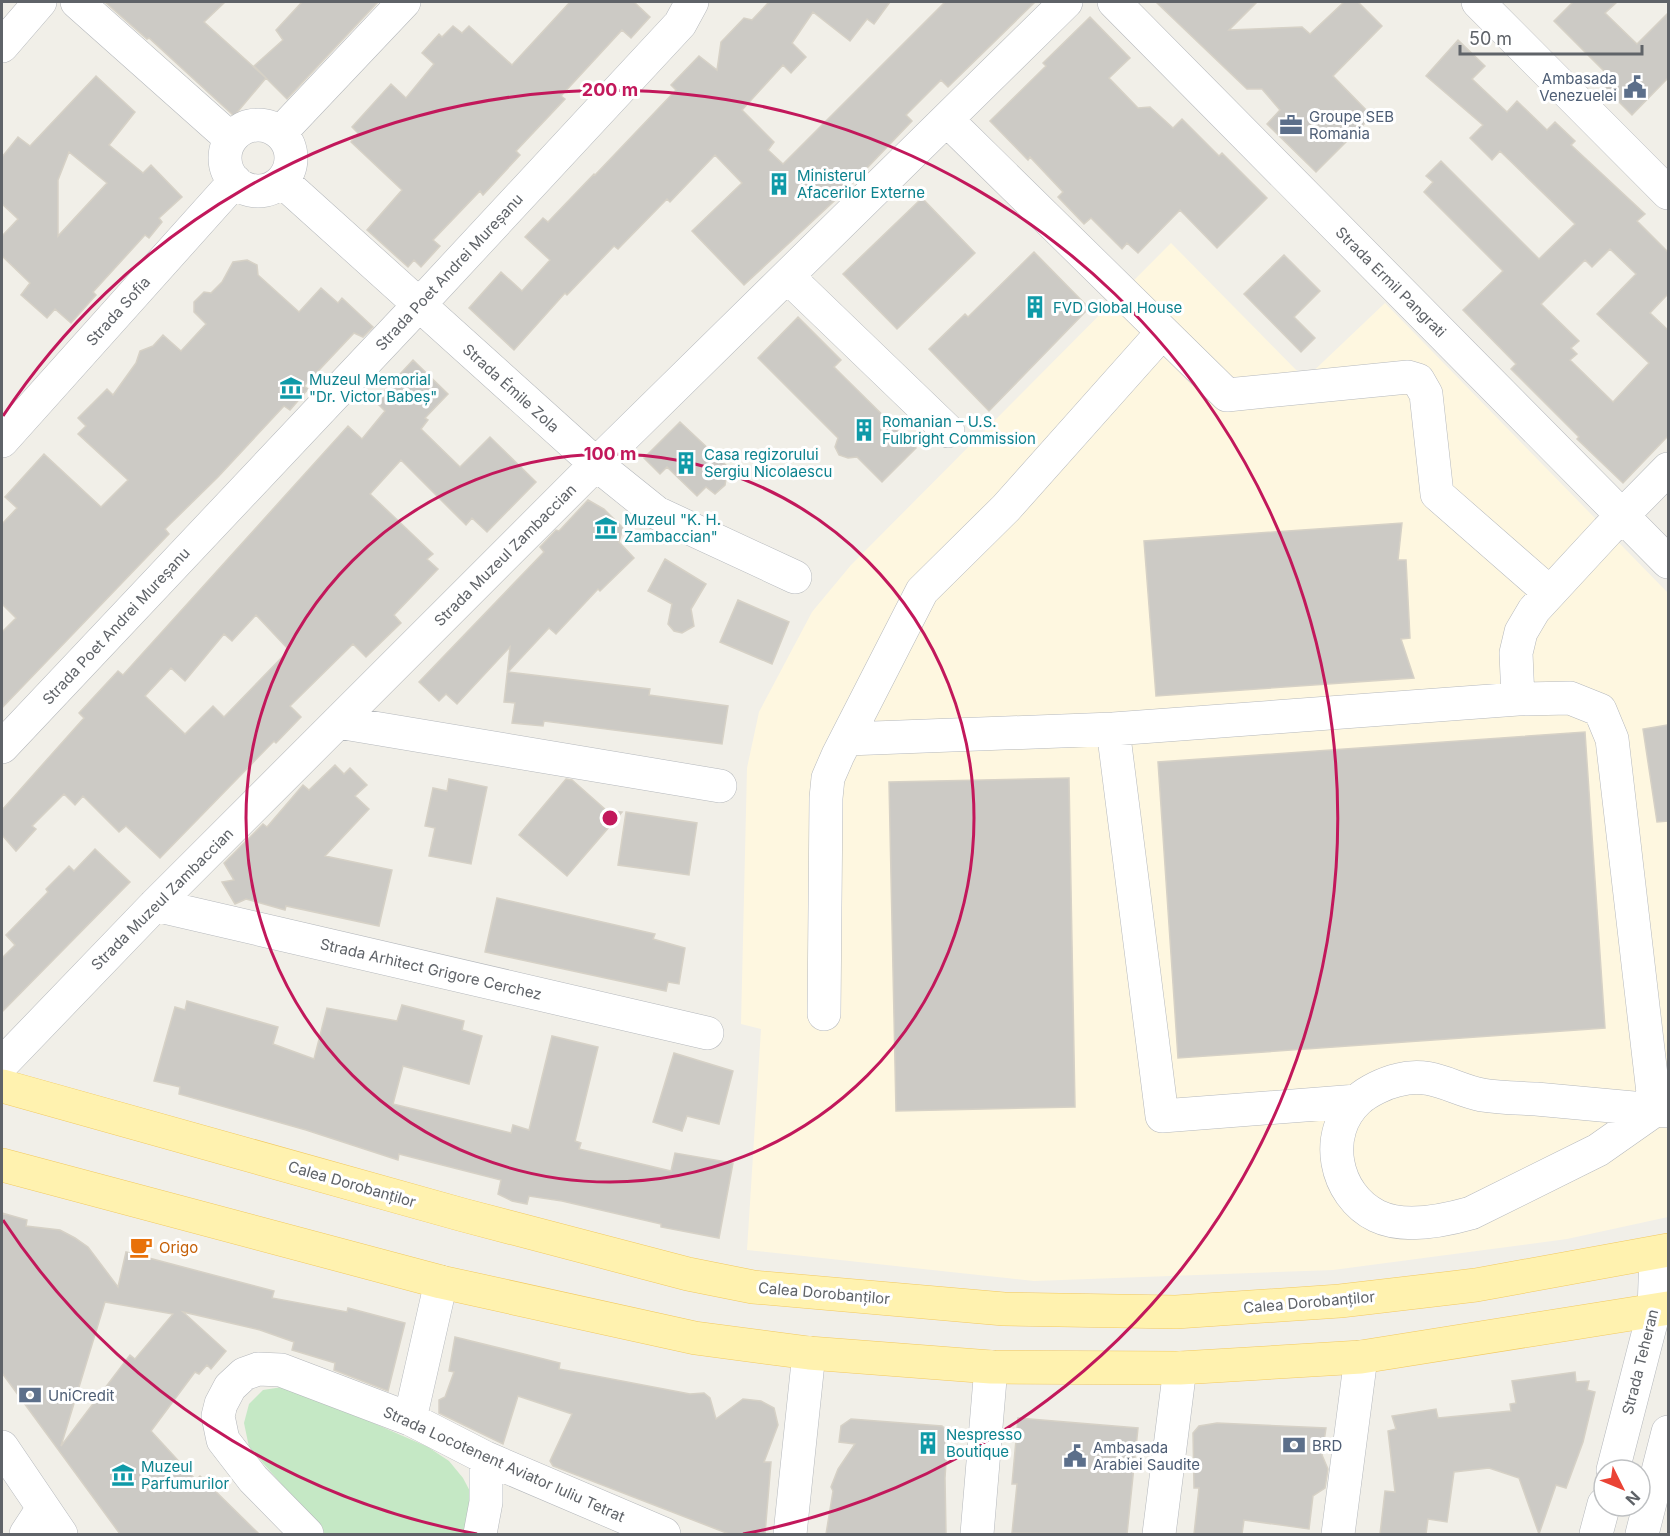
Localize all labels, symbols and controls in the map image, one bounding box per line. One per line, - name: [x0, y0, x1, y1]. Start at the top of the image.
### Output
- scale bar: [1460, 18, 1642, 56]
- text: 50 m: [1469, 28, 1512, 49]
- place label: Ambasada Venezuelei: [1539, 69, 1617, 105]
- public building icon: Ambasada Venezuelei: [1622, 74, 1648, 100]
- text: 200 m: [582, 79, 638, 100]
- place label: Groupe SEB Romania: [1309, 107, 1394, 143]
- office icon: Groupe SEB Romania: [1278, 112, 1304, 138]
- place label: Ministerul Afacerilor Externe: [797, 166, 925, 202]
- building icon: Ministerul Afacerilor Externe: [766, 171, 792, 197]
- street label: Strada Poet Andrei Mureșanu: [371, 190, 527, 354]
- street label: Strada Ermil Pangrati: [1332, 223, 1450, 341]
- street label: Strada Sofia: [82, 272, 154, 350]
- building icon: FVD Global House: [1022, 294, 1048, 320]
- place label: FVD Global House: [1053, 298, 1182, 317]
- street label: Strada Émile Zola: [459, 340, 563, 436]
- place label: Muzeul Memorial "Dr. Victor Babeș": [309, 370, 437, 406]
- museum icon: Muzeul Memorial "Dr. Victor Babeș": [278, 375, 304, 401]
- place label: Romanian – U.S. Fulbright Commission: [882, 412, 1036, 448]
- building icon: Romanian – U.S. Fulbright Commission: [851, 417, 877, 443]
- text: 100 m: [584, 443, 636, 464]
- place label: Casa regizorului Sergiu Nicolaescu: [704, 445, 832, 481]
- building icon: Casa regizorului Sergiu Nicolaescu: [673, 450, 699, 476]
- street label: Strada Muzeul Zambaccian: [430, 480, 580, 630]
- place label: Muzeul "K. H. Zambaccian": [624, 510, 721, 546]
- museum icon: Muzeul "K. H. Zambaccian": [593, 515, 619, 541]
- street label: Strada Poet Andrei Mureșanu: [38, 544, 194, 708]
- centre of rings: [600, 808, 620, 828]
- street label: Strada Muzeul Zambaccian: [87, 824, 237, 974]
- street label: Strada Arhitect Grigore Cerchez: [318, 934, 544, 1004]
- street label: Calea Dorobanților: [286, 1157, 418, 1211]
- cafe icon: Origo: [128, 1234, 154, 1260]
- place label: Origo: [159, 1238, 198, 1257]
- street label: Calea Dorobanților: [757, 1278, 891, 1308]
- street label: Calea Dorobanților: [1242, 1287, 1376, 1317]
- street label: Strada Teheran: [1618, 1307, 1662, 1417]
- bank icon: UniCredit: [17, 1382, 43, 1408]
- place label: UniCredit: [48, 1386, 115, 1405]
- street label: Strada Locotenent Aviator Iuliu Tetrat: [380, 1402, 628, 1526]
- place label: Nespresso Boutique: [946, 1425, 1022, 1461]
- building icon: Nespresso Boutique: [915, 1430, 941, 1456]
- bank icon: BRD: [1281, 1432, 1307, 1458]
- place label: BRD: [1312, 1436, 1342, 1455]
- place label: Ambasada Arabiei Saudite: [1093, 1438, 1200, 1474]
- public building icon: Ambasada Arabiei Saudite: [1062, 1443, 1088, 1469]
- place label: Muzeul Parfumurilor: [141, 1457, 229, 1493]
- north arrow: [1592, 1458, 1652, 1518]
- museum icon: Muzeul Parfumurilor: [110, 1462, 136, 1488]
- text: N: [1621, 1487, 1644, 1510]

